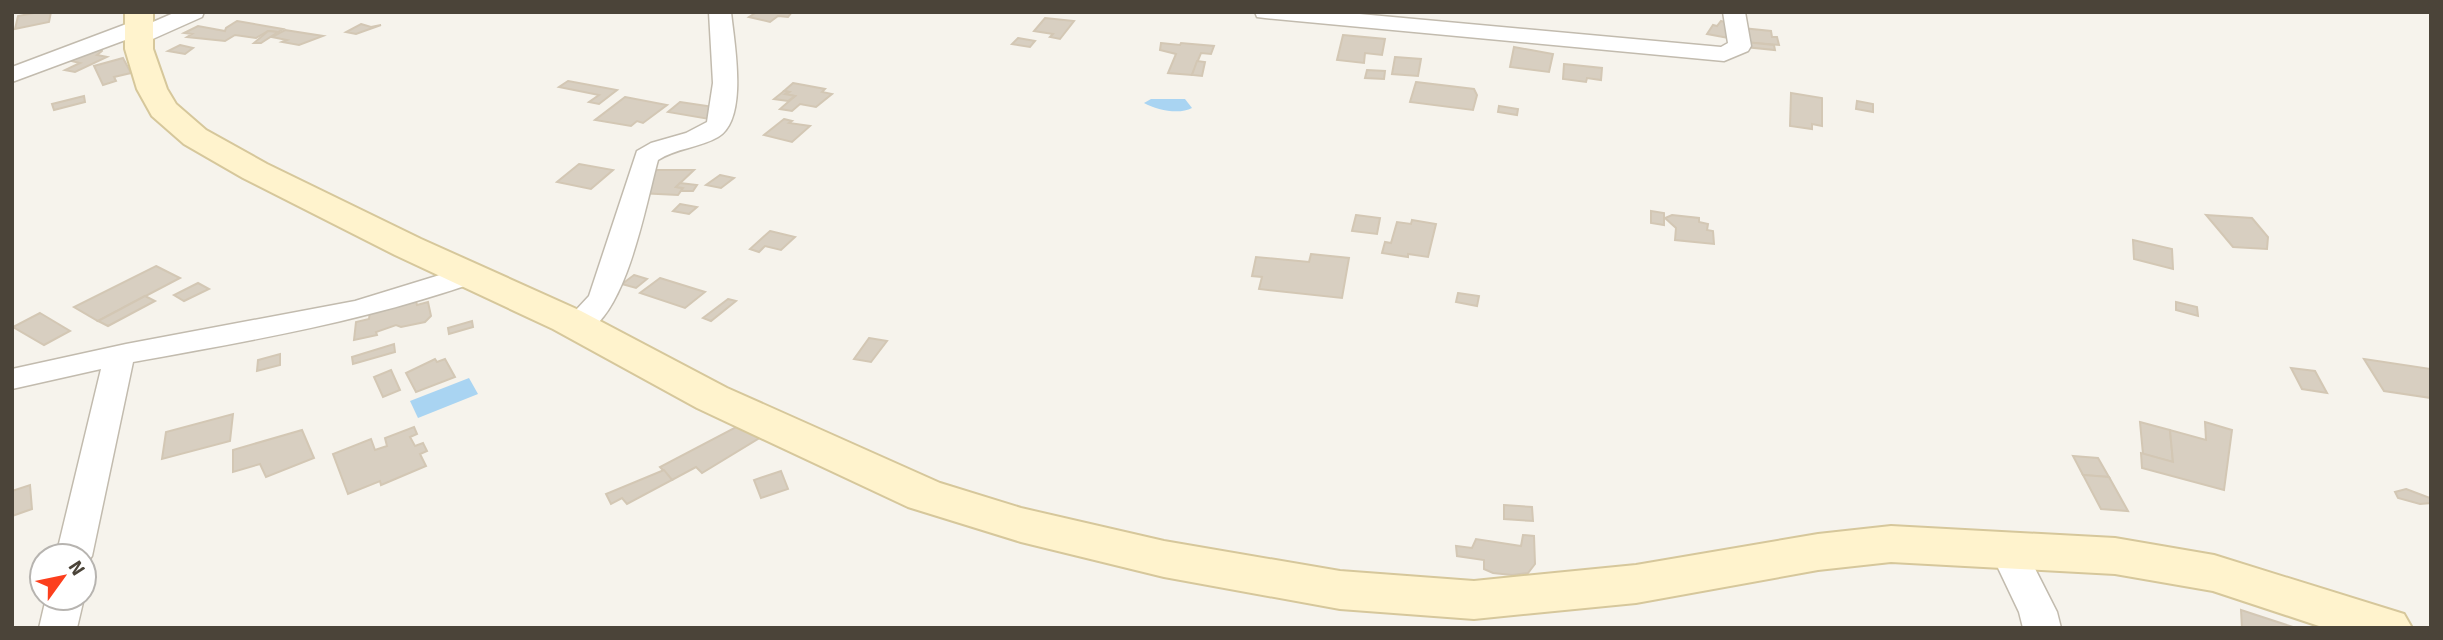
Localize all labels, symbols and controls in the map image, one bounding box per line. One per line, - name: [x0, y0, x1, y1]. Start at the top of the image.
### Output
- north arrow: [28, 542, 98, 612]
- text: N: [63, 556, 90, 580]

